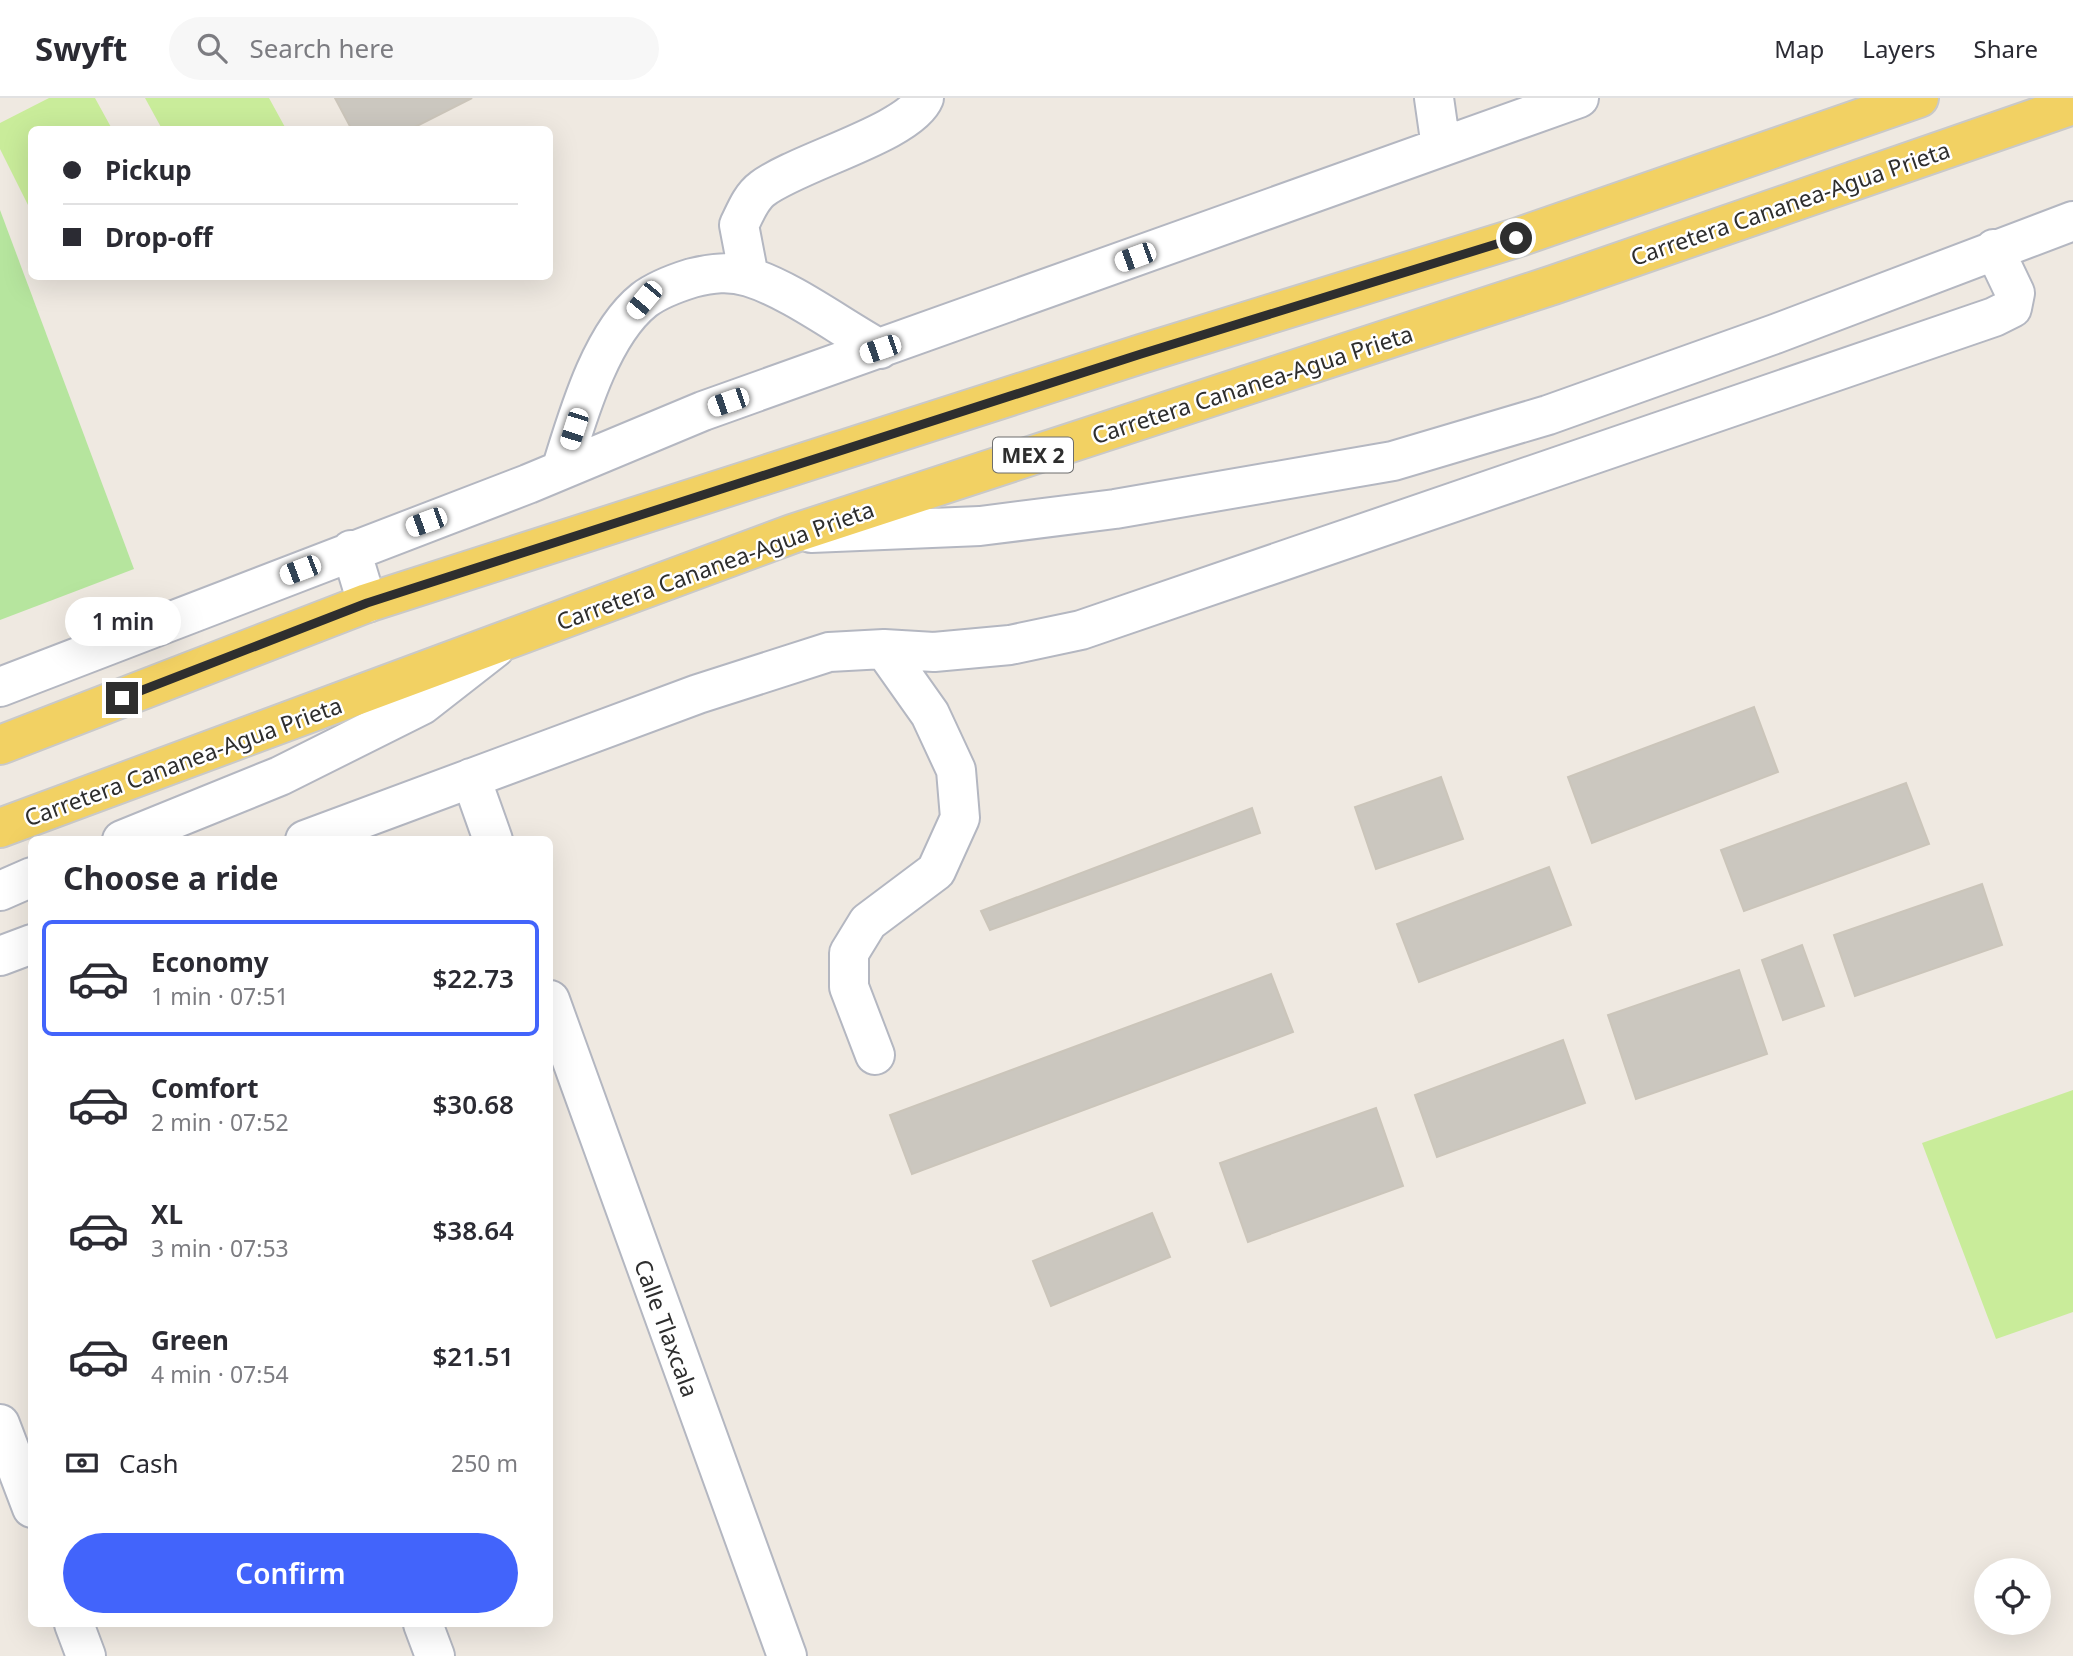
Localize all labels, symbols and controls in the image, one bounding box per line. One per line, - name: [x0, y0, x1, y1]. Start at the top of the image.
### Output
- search box: [169, 17, 659, 80]
- text: Swyft: [35, 26, 127, 71]
- icon: search: [193, 29, 231, 67]
- text: Search here: [249, 30, 394, 66]
- text: Map: [1774, 32, 1824, 65]
- text: Layers: [1862, 32, 1936, 65]
- text: Share: [1974, 32, 2038, 65]
- street label: Carretera Cananea-Agua Prieta: [1626, 133, 1954, 273]
- text: Pickup: [105, 152, 192, 188]
- text: Drop-off: [105, 219, 212, 255]
- route start: [1500, 222, 1532, 254]
- car: [1112, 240, 1159, 274]
- car: [623, 277, 666, 323]
- street label: Carretera Cananea-Agua Prieta: [1087, 317, 1417, 451]
- car: [857, 332, 904, 366]
- car: [705, 385, 752, 419]
- car: [558, 406, 591, 452]
- road number: MEX 2: [993, 438, 1073, 472]
- street label: Carretera Cananea-Agua Prieta: [552, 493, 878, 637]
- car: [403, 505, 450, 539]
- car: [277, 553, 324, 587]
- callout: 1 min: [64, 596, 180, 646]
- text: 1 min: [92, 605, 154, 637]
- route end: [106, 682, 138, 714]
- street label: Carretera Cananea-Agua Prieta: [20, 689, 346, 833]
- text: Choose a ride: [63, 856, 279, 899]
- text: Economy: [151, 944, 269, 980]
- icon: car: [67, 947, 130, 1010]
- text: $22.73: [432, 960, 514, 996]
- text: 1 min · 07:51: [151, 980, 289, 1012]
- text: Comfort: [151, 1070, 259, 1106]
- icon: car: [67, 1073, 130, 1136]
- text: $30.68: [432, 1086, 514, 1122]
- text: 2 min · 07:52: [151, 1106, 289, 1138]
- text: XL: [151, 1196, 183, 1232]
- icon: car: [67, 1199, 130, 1262]
- text: $38.64: [432, 1212, 514, 1248]
- text: 3 min · 07:53: [151, 1232, 289, 1264]
- street label: Calle Tlaxcala: [627, 1255, 707, 1401]
- text: Green: [151, 1322, 229, 1358]
- icon: car: [67, 1325, 130, 1388]
- text: $21.51: [432, 1338, 514, 1374]
- text: 4 min · 07:54: [151, 1358, 289, 1390]
- icon: cash: [63, 1444, 101, 1482]
- text: Cash: [119, 1445, 179, 1481]
- text: 250 m: [451, 1447, 518, 1479]
- button: Confirm: [63, 1533, 518, 1613]
- map controls: [1974, 1558, 2051, 1635]
- button: locate: [1974, 1558, 2051, 1635]

